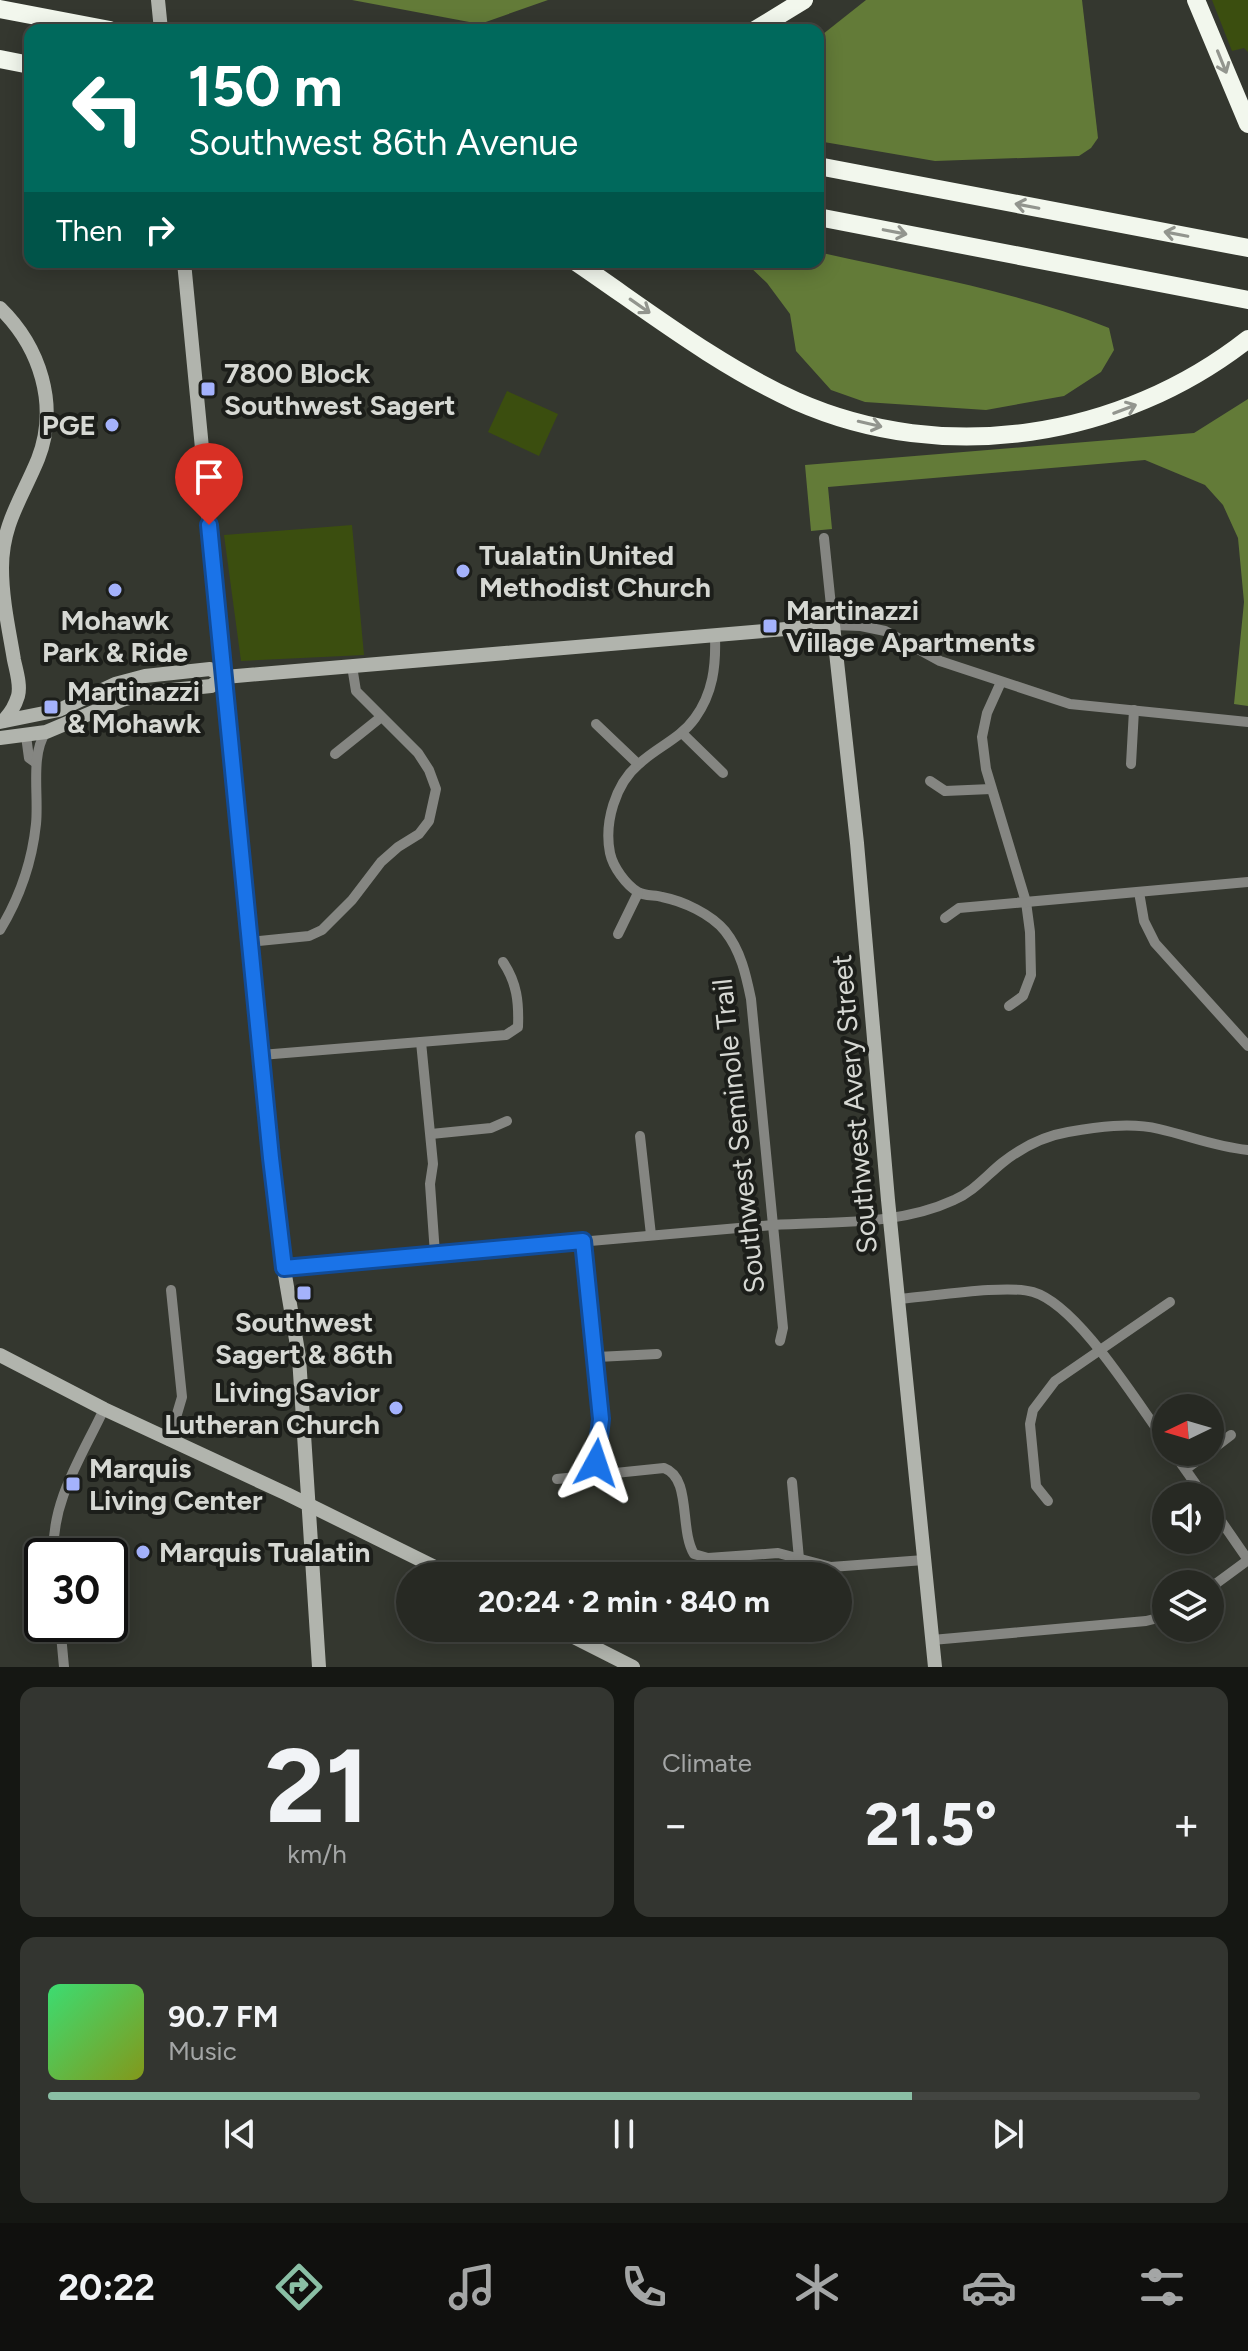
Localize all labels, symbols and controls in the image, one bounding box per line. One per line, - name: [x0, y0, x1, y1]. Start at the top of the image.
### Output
- one-way arrow: [1215, 49, 1230, 74]
- text: 150 m: [188, 53, 343, 120]
- icon: left: [56, 56, 160, 160]
- text: Southwest 86th Avenue: [188, 121, 578, 164]
- one-way arrow: [1015, 197, 1040, 212]
- icon: right: [138, 208, 182, 252]
- text: Then: [56, 212, 122, 249]
- one-way arrow: [881, 225, 907, 240]
- one-way arrow: [1163, 226, 1189, 241]
- one-way arrow: [629, 298, 651, 314]
- place label: 7800 Block Southwest Sagert: [224, 356, 456, 422]
- marker: 7800 Block Southwest Sagert: [199, 380, 217, 398]
- one-way arrow: [1112, 400, 1137, 415]
- place label: PGE: [42, 408, 96, 442]
- marker: PGE: [103, 416, 121, 434]
- one-way arrow: [856, 418, 882, 433]
- pin: [175, 443, 243, 525]
- icon: arrive: [187, 455, 231, 499]
- place label: Tualatin United Methodist Church: [479, 538, 711, 604]
- marker: Tualatin United Methodist Church: [454, 562, 472, 580]
- marker: Mohawk Park & Ride: [106, 581, 124, 599]
- place label: Martinazzi Village Apartments: [786, 593, 1035, 659]
- place label: Mohawk Park & Ride: [42, 603, 188, 669]
- marker: Martinazzi Village Apartments: [761, 617, 779, 635]
- place label: Martinazzi & Mohawk: [67, 674, 201, 740]
- marker: Martinazzi & Mohawk: [42, 698, 60, 716]
- street label: Southwest Avery Street: [824, 953, 884, 1255]
- street label: Southwest Seminole Trail: [705, 977, 771, 1295]
- marker: Southwest Sagert & 86th: [295, 1284, 313, 1302]
- place label: Southwest Sagert & 86th: [215, 1305, 393, 1371]
- place label: Living Savior Lutheran Church: [164, 1375, 380, 1441]
- north arrow: [1152, 1394, 1224, 1466]
- map controls: [1152, 1394, 1224, 1642]
- marker: Living Savior Lutheran Church: [387, 1399, 405, 1417]
- position arrow: [554, 1421, 638, 1505]
- place label: Marquis Living Center: [89, 1451, 263, 1517]
- marker: Marquis Living Center: [64, 1475, 82, 1493]
- button: sound: [1152, 1482, 1224, 1554]
- place label: Marquis Tualatin: [159, 1535, 371, 1569]
- speed limit sign: 30: [24, 1538, 128, 1642]
- marker: Marquis Tualatin: [134, 1543, 152, 1561]
- button: layers: [1152, 1570, 1224, 1642]
- text: 20:24 · 2 min · 840 m: [478, 1583, 770, 1620]
- text: 21: [265, 1723, 369, 1848]
- text: Climate: [662, 1747, 752, 1779]
- text: 21.5°: [865, 1788, 997, 1860]
- text: −: [662, 1798, 689, 1851]
- text: +: [1173, 1798, 1200, 1851]
- text: km/h: [287, 1838, 347, 1870]
- text: 90.7 FM: [168, 1998, 278, 2035]
- text: Music: [168, 2035, 237, 2067]
- icon: previous: [218, 2112, 262, 2156]
- icon: pause: [602, 2112, 646, 2156]
- icon: next: [986, 2112, 1030, 2156]
- icon: directions: [271, 2259, 327, 2315]
- icon: music: [444, 2259, 500, 2315]
- icon: phone: [616, 2259, 672, 2315]
- icon: climate: [789, 2259, 845, 2315]
- icon: car: [961, 2259, 1017, 2315]
- icon: filters: [1134, 2259, 1190, 2315]
- text: 20:22: [58, 2266, 155, 2309]

